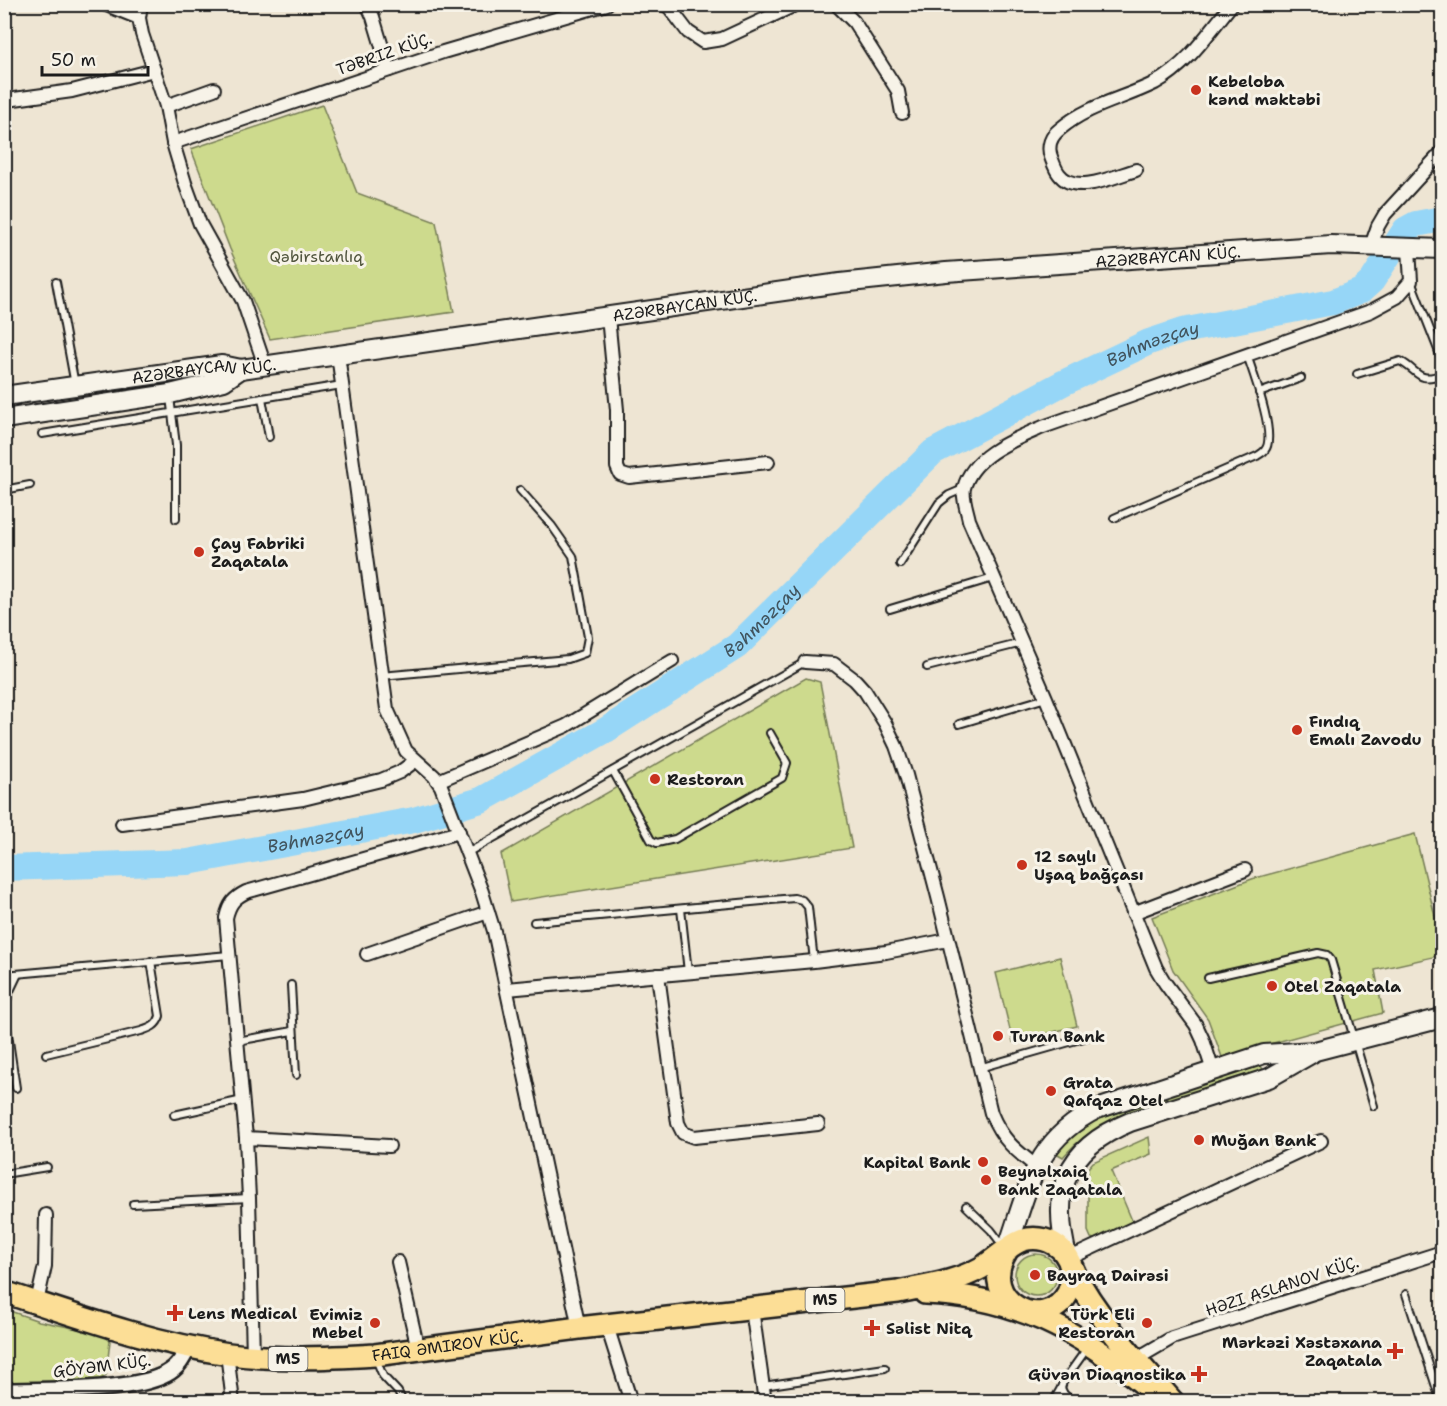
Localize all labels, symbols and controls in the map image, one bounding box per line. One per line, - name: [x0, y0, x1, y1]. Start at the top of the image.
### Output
- street label: TƏBRIZ KÜÇ.: [333, 28, 435, 80]
- scale bar: [42, 39, 148, 77]
- text: 50 m: [51, 48, 96, 72]
- place label: Kebeloba kənd məktəbi: [1208, 71, 1321, 110]
- marker: Kebeloba kənd məktəbi: [1189, 83, 1203, 97]
- street label: AZƏRBAYCAN KÜÇ.: [1095, 241, 1242, 272]
- park label: Qəbirstanlıq: [269, 246, 364, 267]
- street label: AZƏRBAYCAN KÜÇ.: [611, 285, 758, 326]
- water label: Bəhməzçay: [1102, 316, 1201, 373]
- street label: AZƏRBAYCAN KÜÇ.: [130, 354, 277, 388]
- place label: Çay Fabriki Zaqatala: [211, 533, 305, 572]
- marker: Çay Fabriki Zaqatala: [192, 545, 206, 559]
- water label: Bəhməzçay: [719, 578, 805, 664]
- place label: Fındıq Emalı Zavodu: [1309, 711, 1422, 750]
- marker: Fındıq Emalı Zavodu: [1290, 723, 1304, 737]
- place label: Restoran: [667, 769, 744, 790]
- marker: Restoran: [648, 772, 662, 786]
- water label: Bəhməzçay: [265, 817, 366, 859]
- place label: 12 saylı Uşaq bağçası: [1034, 846, 1144, 885]
- marker: 12 saylı Uşaq bağçası: [1015, 858, 1029, 872]
- place label: Otel Zaqatala: [1284, 976, 1401, 997]
- marker: Otel Zaqatala: [1265, 979, 1279, 993]
- place label: Turan Bank: [1010, 1026, 1105, 1047]
- marker: Turan Bank: [991, 1029, 1005, 1043]
- place label: Grata Qafqaz Otel: [1063, 1072, 1164, 1111]
- marker: Grata Qafqaz Otel: [1044, 1084, 1058, 1098]
- place label: Muğan Bank: [1211, 1130, 1317, 1151]
- marker: Muğan Bank: [1192, 1133, 1206, 1147]
- place label: Kapital Bank: [863, 1152, 971, 1173]
- marker: Kapital Bank: [976, 1155, 990, 1169]
- place label: Beynəlxaiq Bank Zaqatala: [998, 1161, 1122, 1200]
- marker: Beynəlxaiq Bank Zaqatala: [979, 1173, 993, 1187]
- street label: HƏZI ASLANOV KÜÇ.: [1202, 1251, 1362, 1321]
- place label: Bayraq Dairəsi: [1047, 1265, 1169, 1286]
- marker: Bayraq Dairəsi: [1028, 1268, 1042, 1282]
- road number: M5: [806, 1288, 844, 1312]
- place label: Lens Medical: [188, 1303, 298, 1324]
- marker: Lens Medical: [166, 1304, 184, 1322]
- place label: Evimiz Mebel: [309, 1304, 363, 1343]
- place label: Türk Eli Restoran: [1058, 1304, 1135, 1343]
- marker: Evimiz Mebel: [368, 1316, 382, 1330]
- marker: Türk Eli Restoran: [1140, 1316, 1154, 1330]
- place label: Səlist Nitq: [886, 1318, 973, 1339]
- marker: Səlist Nitq: [863, 1319, 881, 1337]
- street label: FAIQ ƏMIROV KÜÇ.: [371, 1325, 524, 1366]
- place label: Mərkəzi Xəstəxana Zaqatala: [1222, 1332, 1382, 1371]
- marker: Mərkəzi Xəstəxana Zaqatala: [1386, 1342, 1404, 1360]
- road number: M5: [268, 1347, 308, 1371]
- street label: GÖYƏM KÜÇ.: [52, 1350, 152, 1382]
- place label: Güvən Diaqnostika: [1028, 1364, 1186, 1385]
- marker: Güvən Diaqnostika: [1190, 1365, 1208, 1383]

